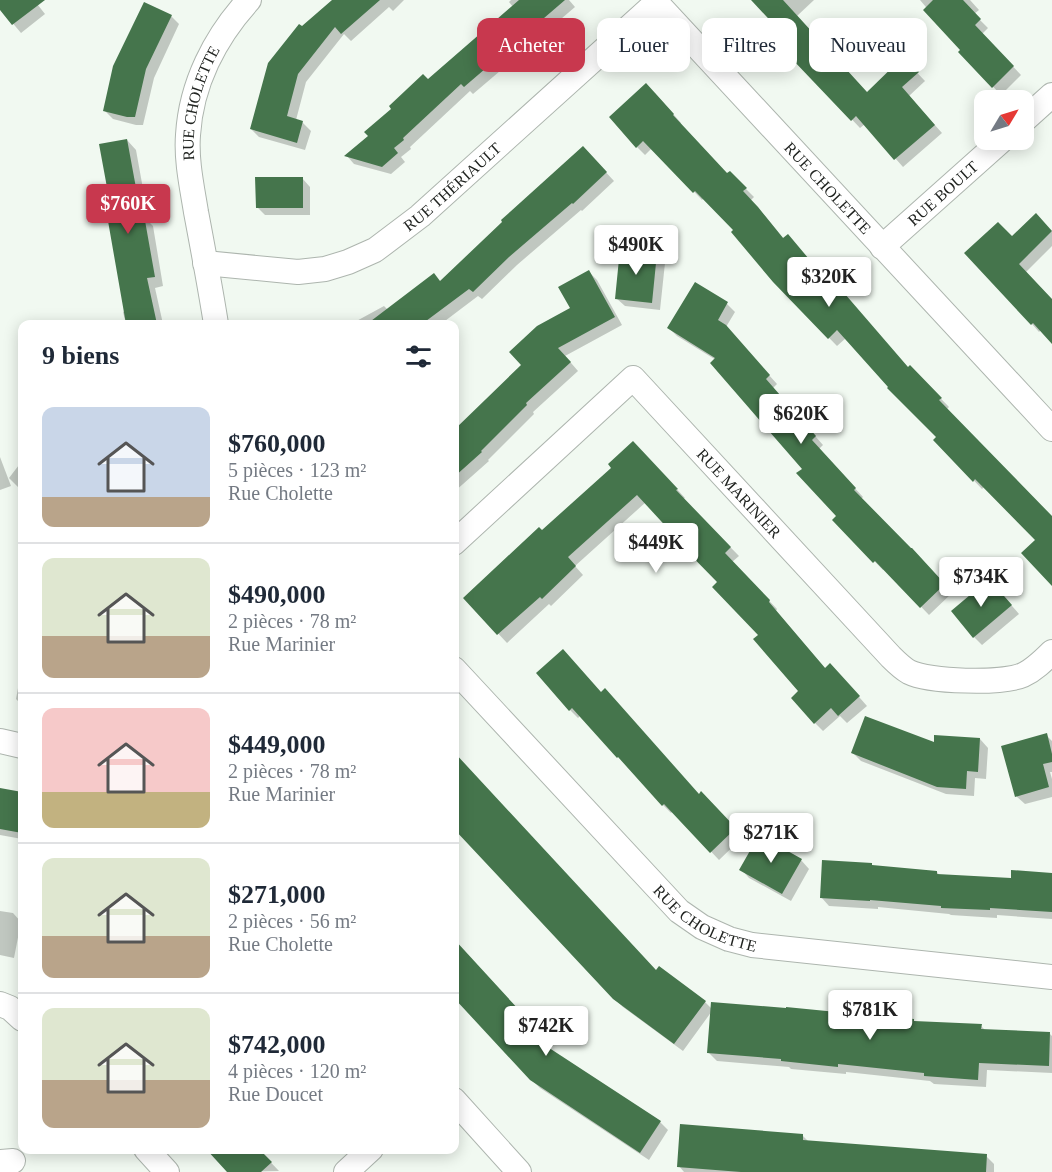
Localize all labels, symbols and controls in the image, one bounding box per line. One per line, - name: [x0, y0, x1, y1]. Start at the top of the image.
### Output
- chip: Acheter: [477, 18, 585, 72]
- chip: Louer: [597, 18, 690, 72]
- chip: Filtres: [702, 18, 797, 72]
- chip: Nouveau: [809, 18, 927, 72]
- street label: RUE CHOLETTE: [179, 43, 222, 161]
- north arrow: [974, 90, 1034, 150]
- map controls: [974, 90, 1034, 150]
- street label: RUE CHOLETTE: [782, 138, 875, 237]
- street label: RUE THÉRIAULT: [400, 139, 504, 234]
- street label: RUE BOULT: [904, 157, 981, 229]
- pin: $760K: [86, 184, 170, 235]
- text: $760K: [100, 192, 156, 214]
- pin: $490K: [594, 225, 678, 276]
- text: $490K: [608, 233, 664, 255]
- pin: $320K: [787, 257, 871, 308]
- text: $320K: [801, 265, 857, 287]
- icon: filters: [402, 340, 435, 373]
- text: 9 biens: [42, 341, 119, 370]
- pin: $620K: [759, 394, 843, 445]
- text: $620K: [773, 402, 829, 424]
- text: $760,000: [228, 429, 326, 458]
- icon: home: [90, 431, 162, 503]
- street label: RUE MARINIER: [694, 445, 785, 541]
- text: 5 pièces · 123 m²: [228, 459, 366, 481]
- text: Rue Cholette: [228, 482, 333, 504]
- pin: $449K: [614, 523, 698, 574]
- text: $449K: [628, 531, 684, 553]
- pin: $734K: [939, 557, 1023, 608]
- text: $734K: [953, 565, 1009, 587]
- text: $490,000: [228, 580, 326, 609]
- icon: home: [90, 582, 162, 654]
- text: 2 pièces · 78 m²: [228, 610, 356, 632]
- text: Rue Marinier: [228, 633, 335, 655]
- text: $449,000: [228, 730, 326, 759]
- icon: home: [90, 732, 162, 804]
- text: 2 pièces · 78 m²: [228, 760, 356, 782]
- text: Rue Marinier: [228, 783, 335, 805]
- pin: $271K: [729, 813, 813, 864]
- text: $271K: [743, 821, 799, 843]
- text: $271,000: [228, 880, 326, 909]
- street label: RUE CHOLETTE: [650, 881, 759, 954]
- icon: home: [90, 882, 162, 954]
- text: 2 pièces · 56 m²: [228, 910, 356, 932]
- text: Rue Cholette: [228, 933, 333, 955]
- pin: $781K: [828, 990, 912, 1041]
- text: $781K: [842, 998, 898, 1020]
- pin: $742K: [504, 1006, 588, 1057]
- text: $742K: [518, 1014, 574, 1036]
- text: $742,000: [228, 1030, 326, 1059]
- icon: home: [90, 1032, 162, 1104]
- text: 4 pièces · 120 m²: [228, 1060, 366, 1082]
- text: Rue Doucet: [228, 1083, 323, 1105]

